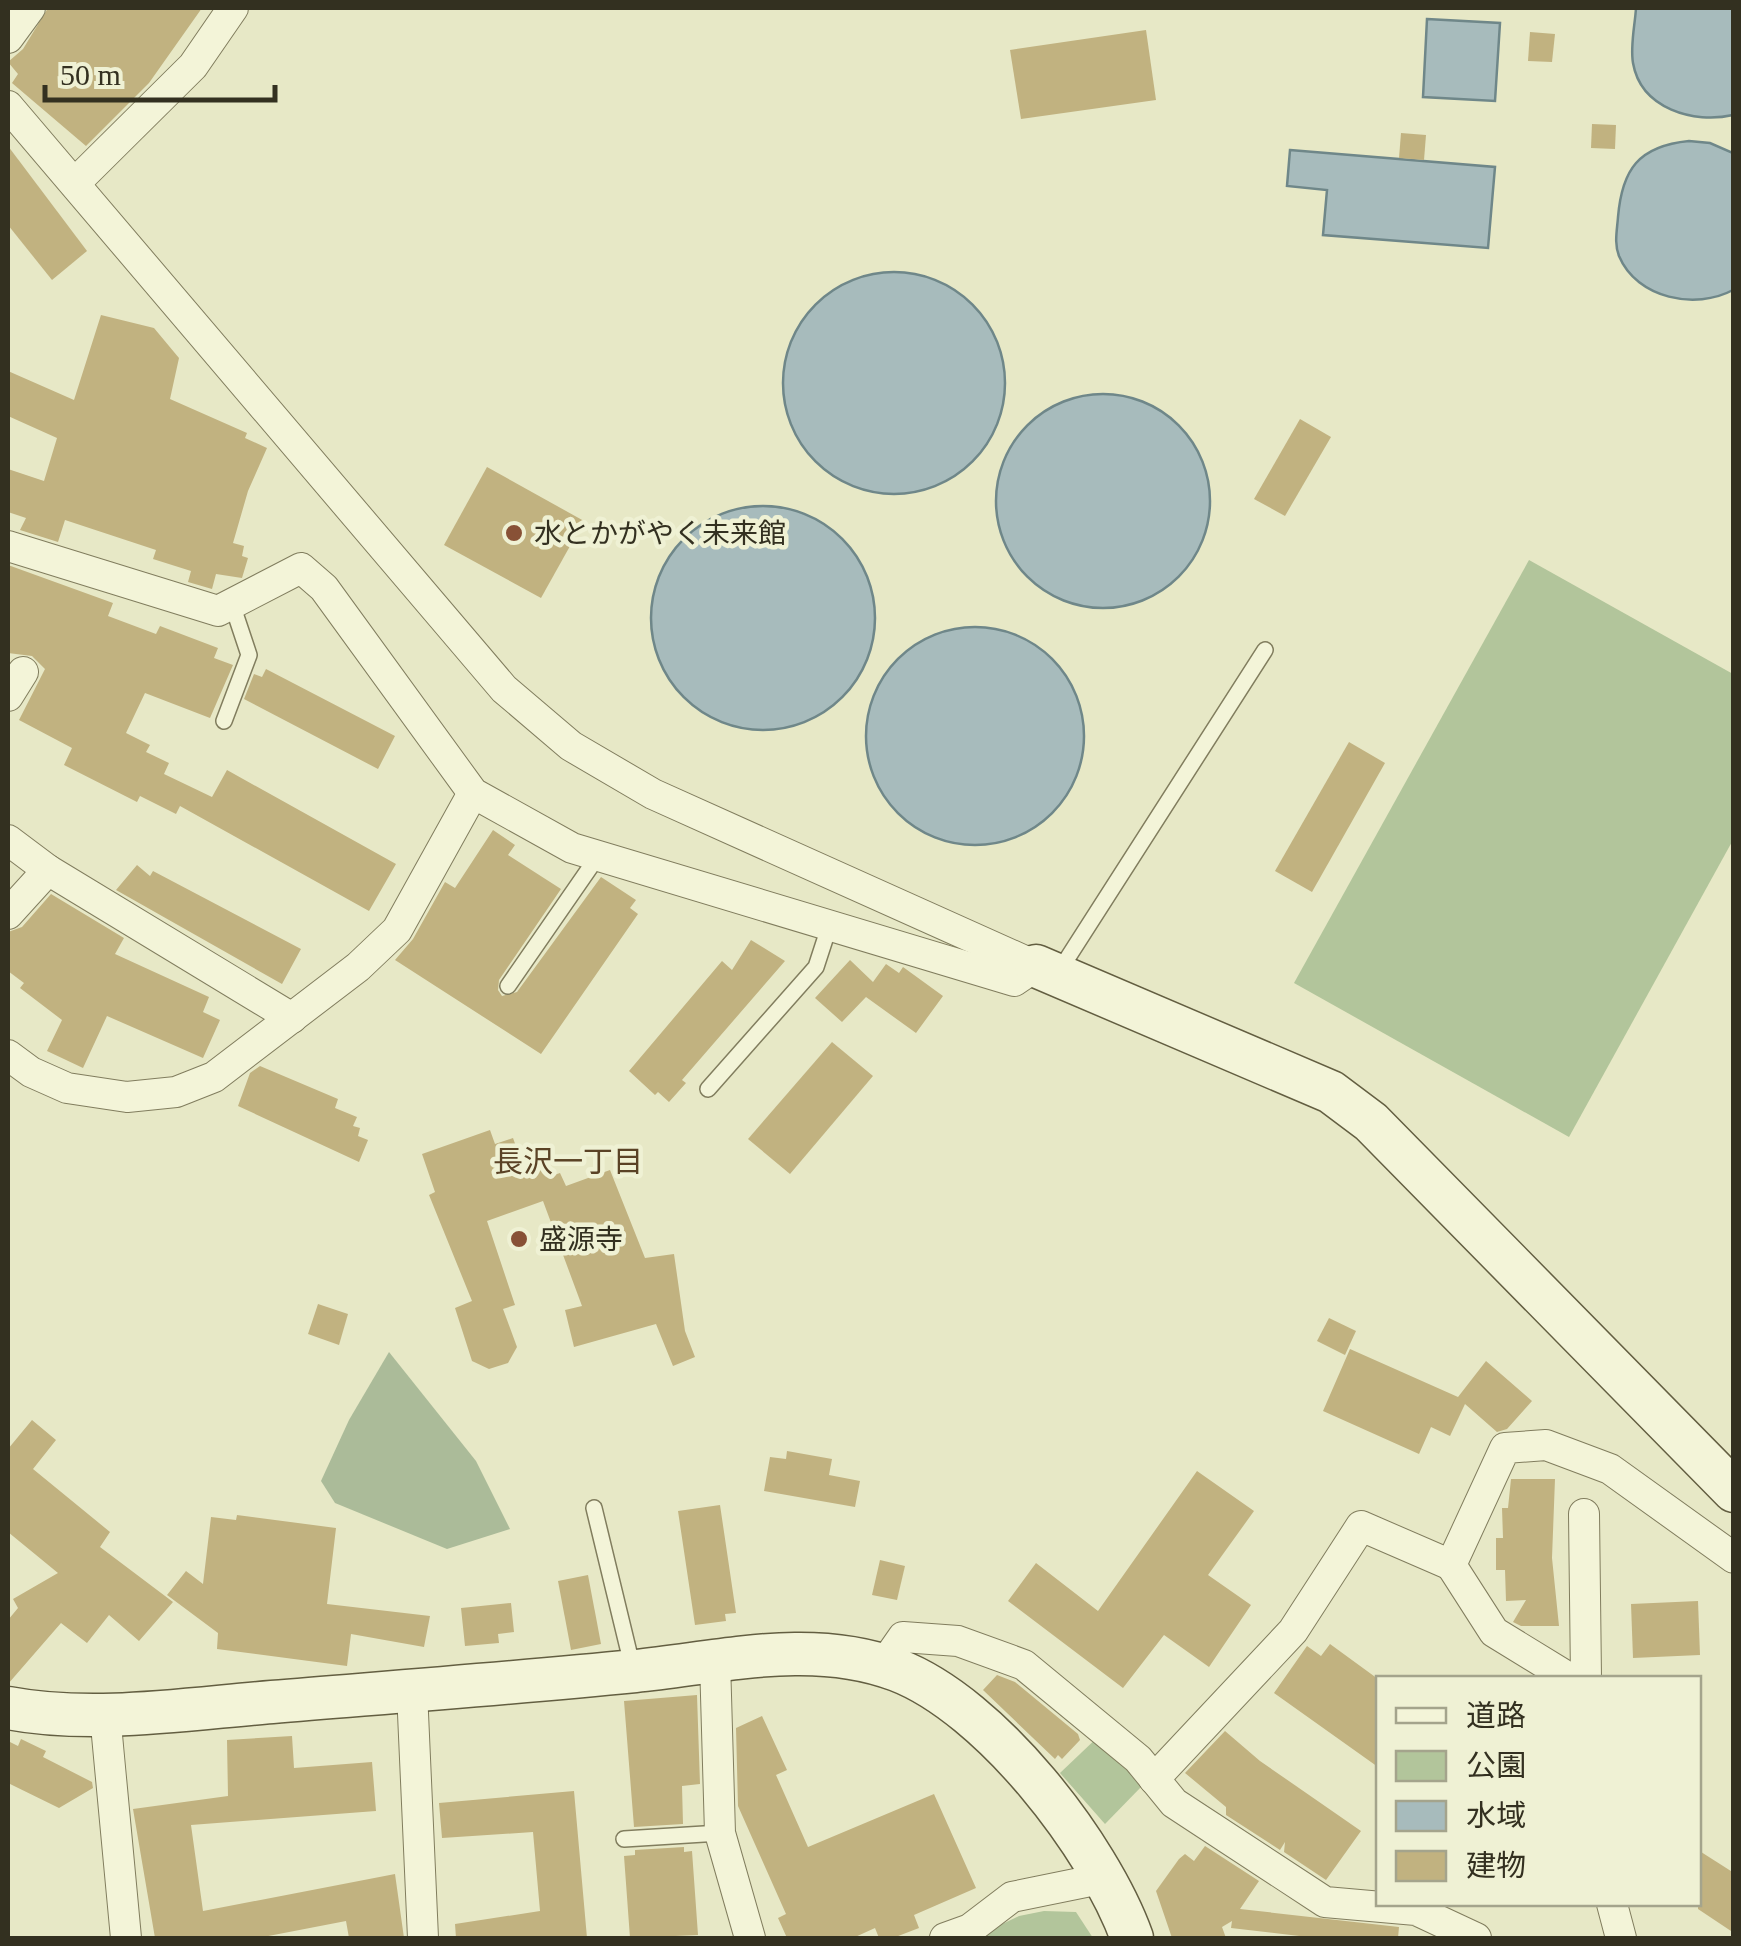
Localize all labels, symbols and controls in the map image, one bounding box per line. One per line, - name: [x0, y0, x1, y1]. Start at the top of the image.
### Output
- scale bar: [45, 40, 275, 102]
- text: 50 m: [60, 58, 121, 91]
- place label: 水とかがやく未来館: [534, 518, 786, 549]
- marker: 水とかがやく未来館: [503, 522, 525, 544]
- district label: 長沢一丁目: [493, 1145, 643, 1178]
- place label: 盛源寺: [539, 1224, 623, 1255]
- marker: 盛源寺: [508, 1228, 530, 1250]
- legend: [1376, 1676, 1701, 1906]
- text: 道路: [1466, 1699, 1526, 1732]
- text: 公園: [1466, 1749, 1526, 1782]
- text: 水域: [1466, 1799, 1526, 1832]
- text: 建物: [1466, 1849, 1526, 1882]

